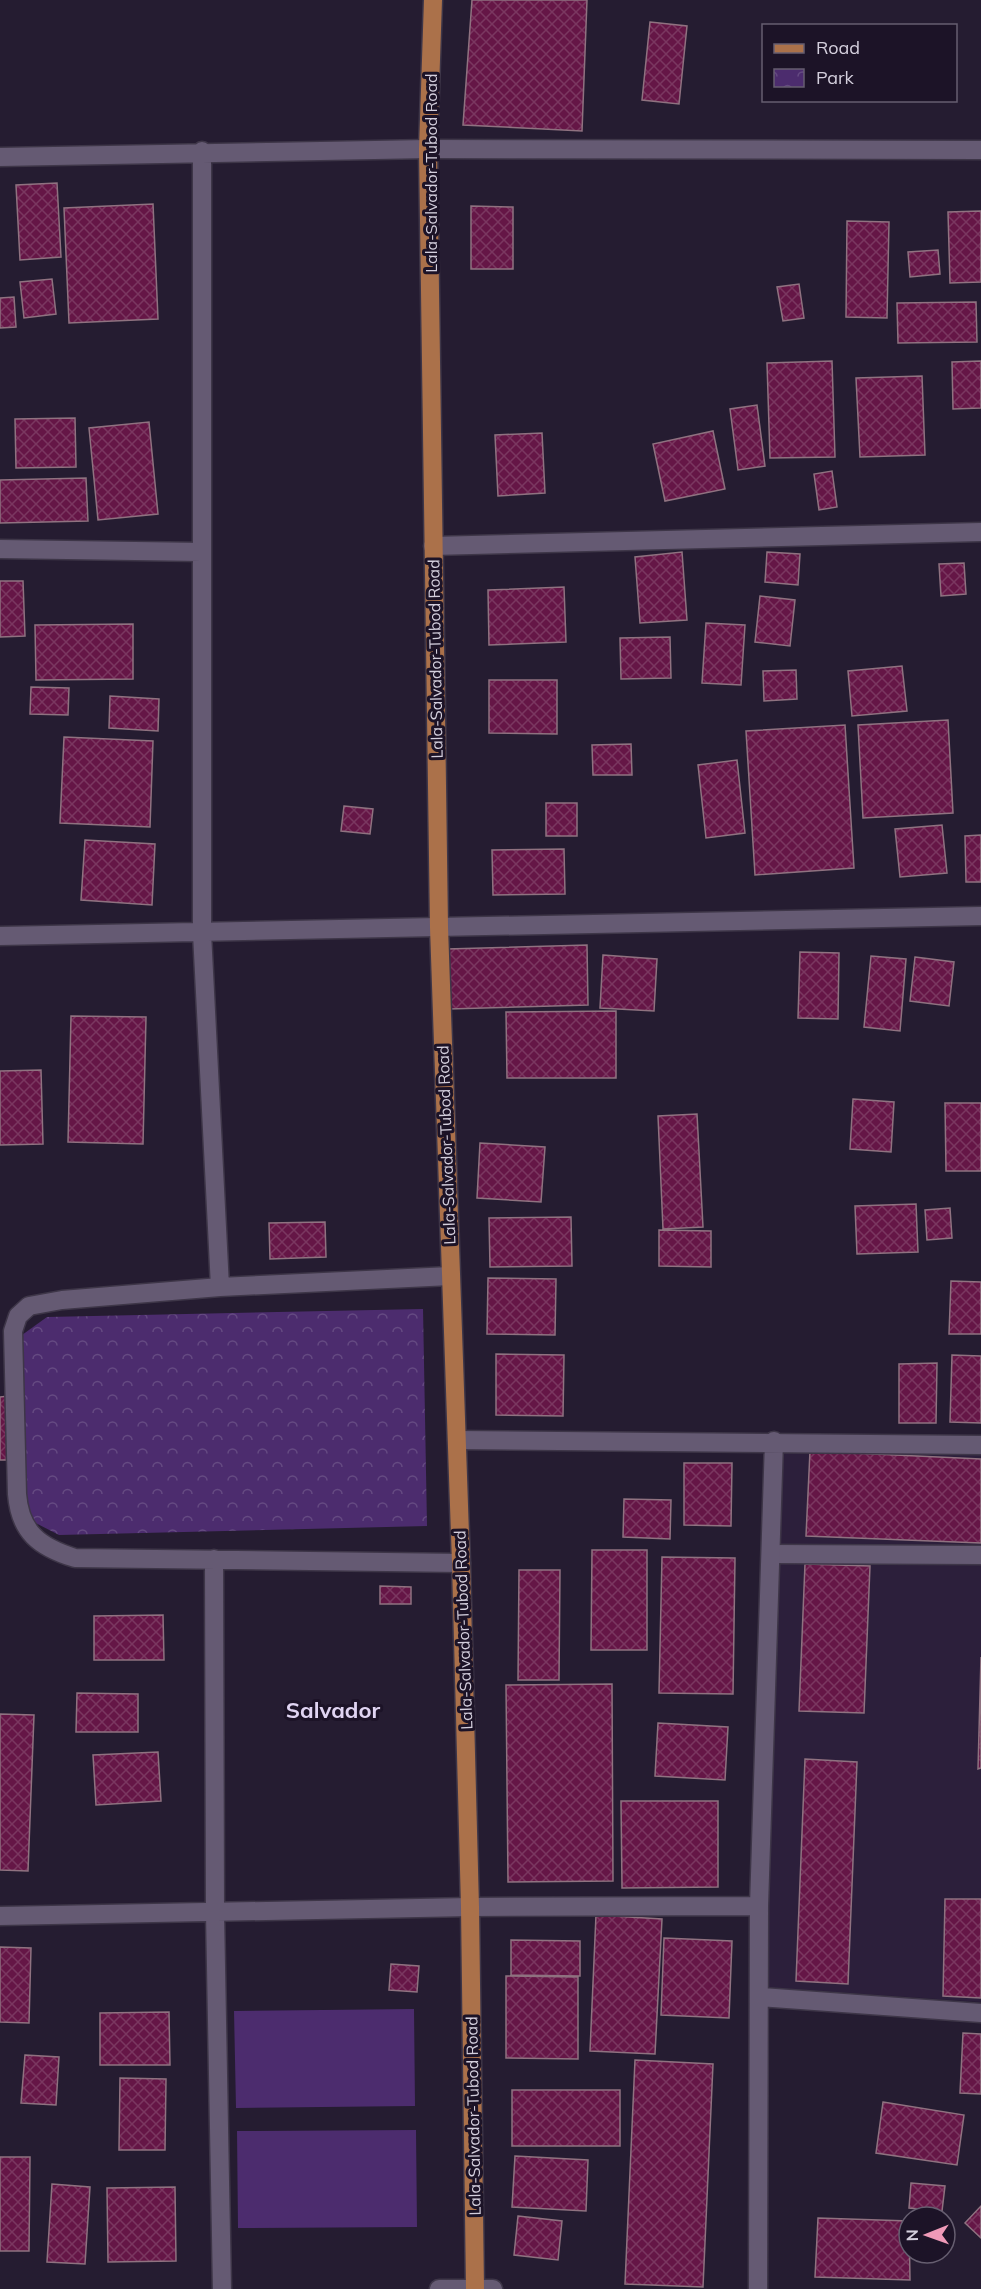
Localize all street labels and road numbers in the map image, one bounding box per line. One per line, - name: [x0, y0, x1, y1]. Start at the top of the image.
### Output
- street label: Lala-Salvador-Tubod Road: [421, 73, 441, 273]
- street label: Lala-Salvador-Tubod Road: [423, 559, 447, 759]
- street label: Lala-Salvador-Tubod Road: [433, 1045, 459, 1245]
- street label: Lala-Salvador-Tubod Road: [450, 1530, 476, 1730]
- street label: Lala-Salvador-Tubod Road: [461, 2016, 485, 2216]

